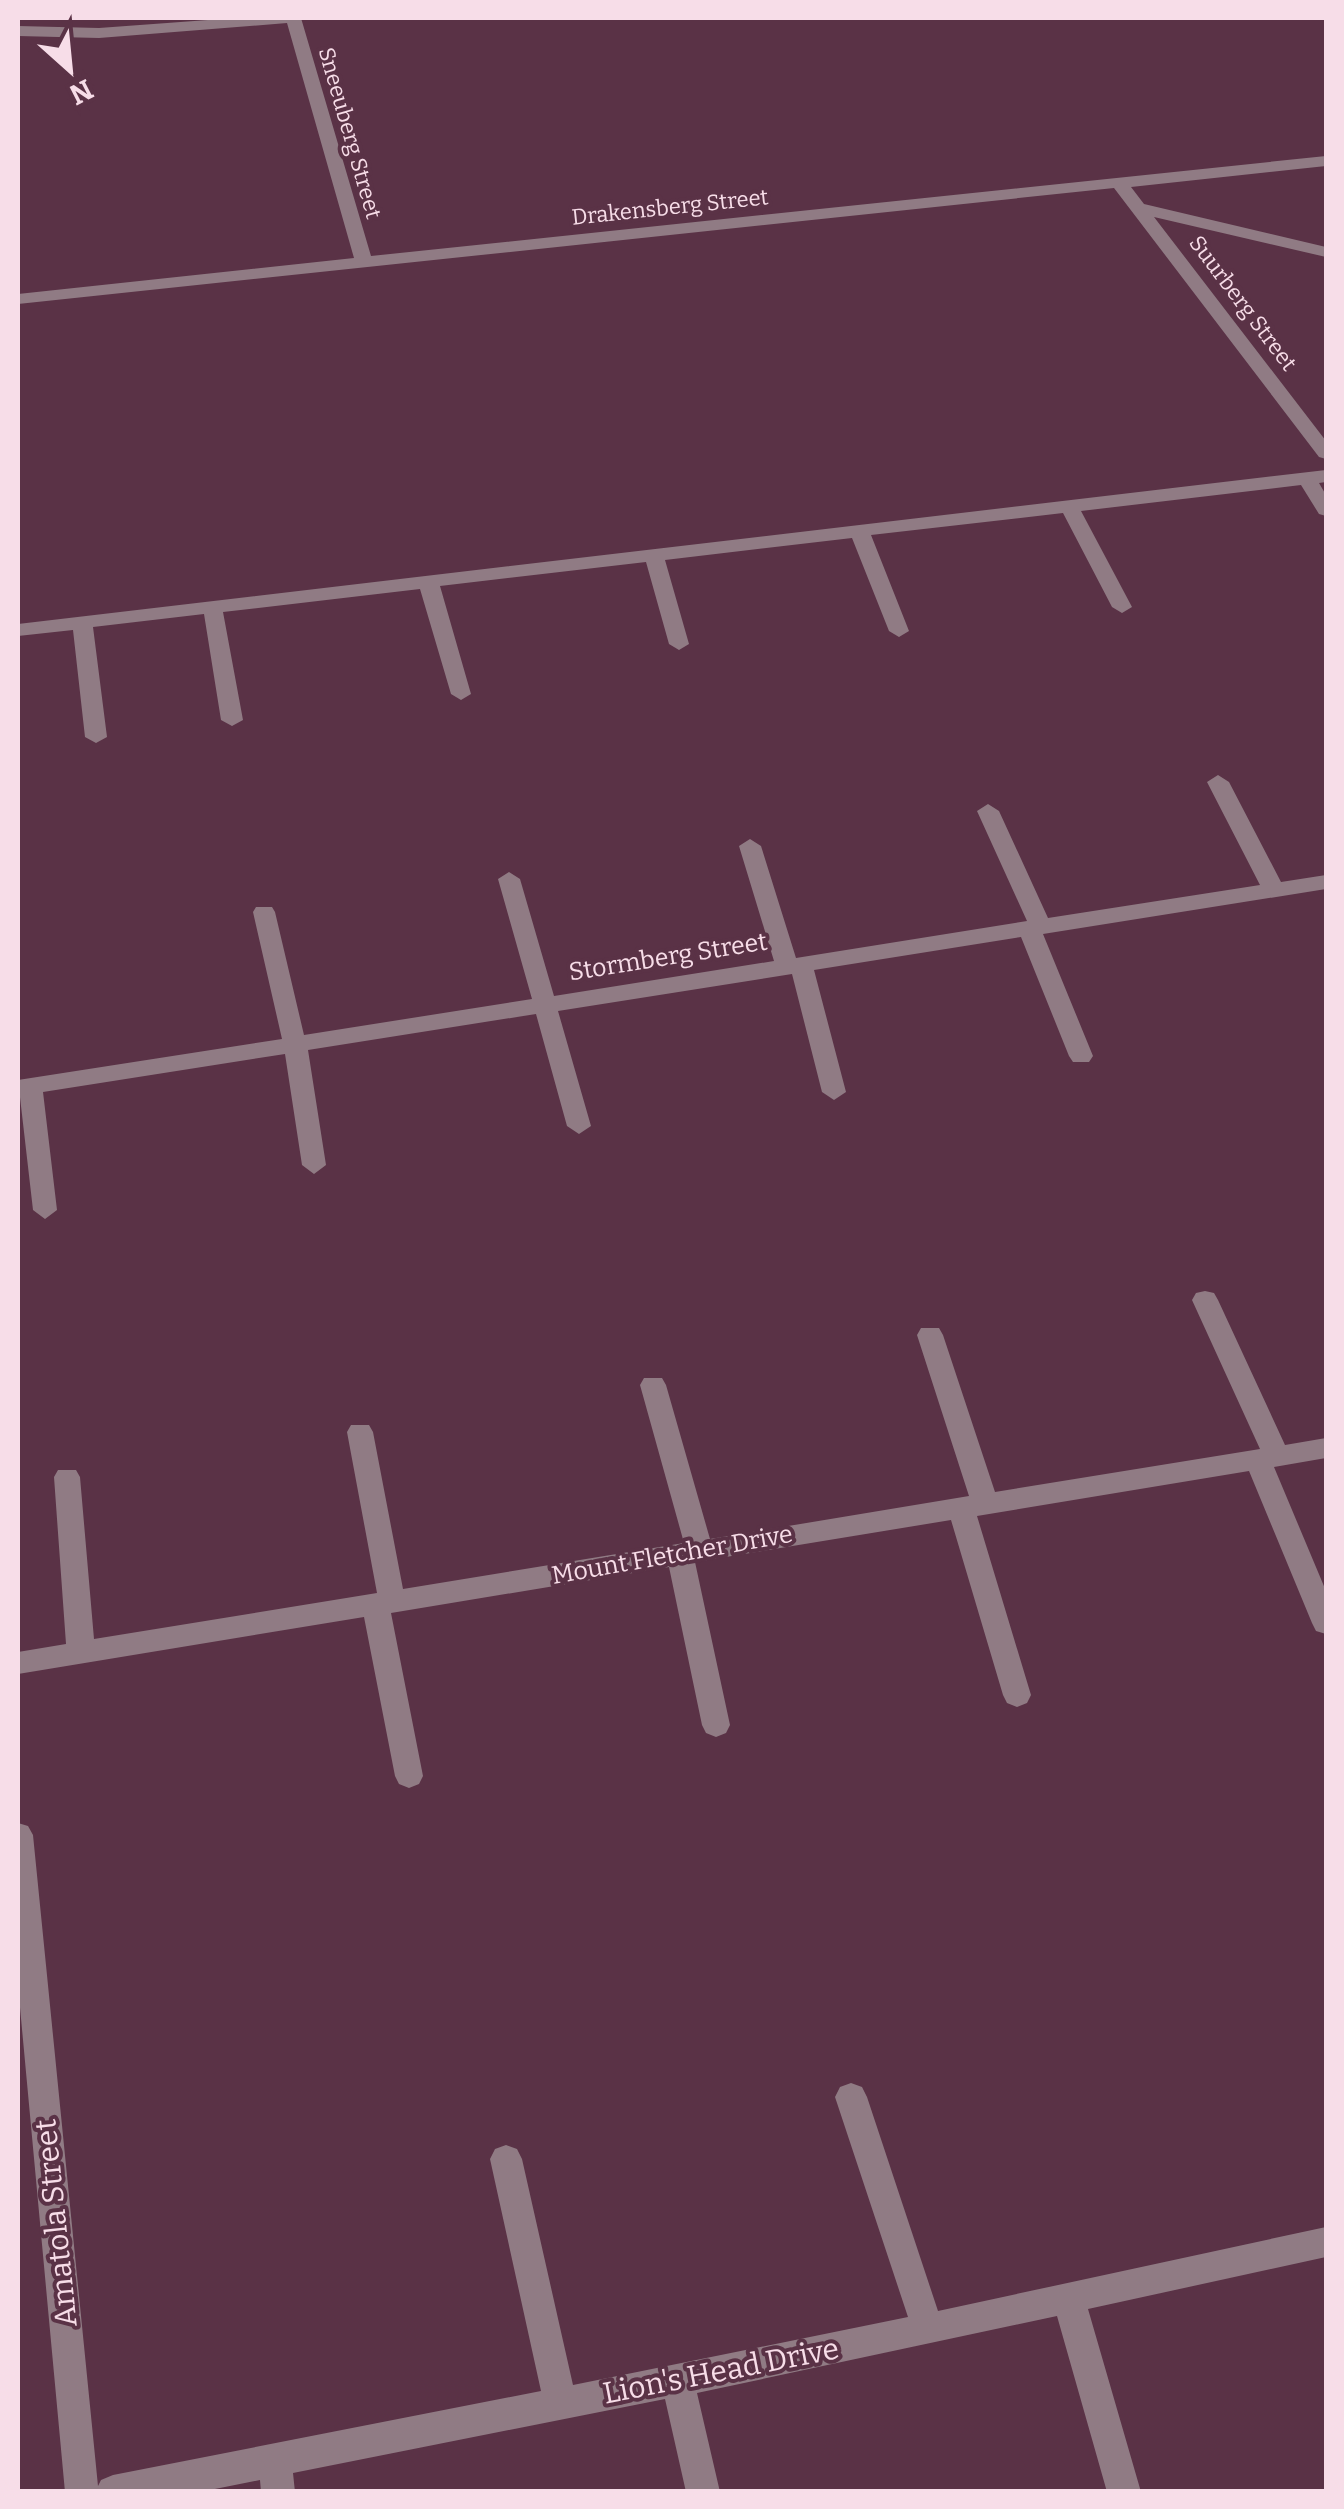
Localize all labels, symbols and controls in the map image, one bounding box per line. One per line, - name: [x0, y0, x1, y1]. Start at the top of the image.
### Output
- north arrow: [20, 20, 120, 120]
- street label: Sneeuberg Street: [313, 44, 387, 222]
- text: N: [64, 72, 98, 111]
- street label: Drakensberg Street: [570, 183, 770, 231]
- street label: Suurberg Street: [1183, 230, 1303, 376]
- street label: Stormberg Street: [567, 926, 769, 988]
- street label: Mount Fletcher Drive: [549, 1519, 795, 1591]
- street label: Amatola Street: [27, 2117, 85, 2329]
- street label: Lion's Head Drive: [600, 2330, 842, 2412]

